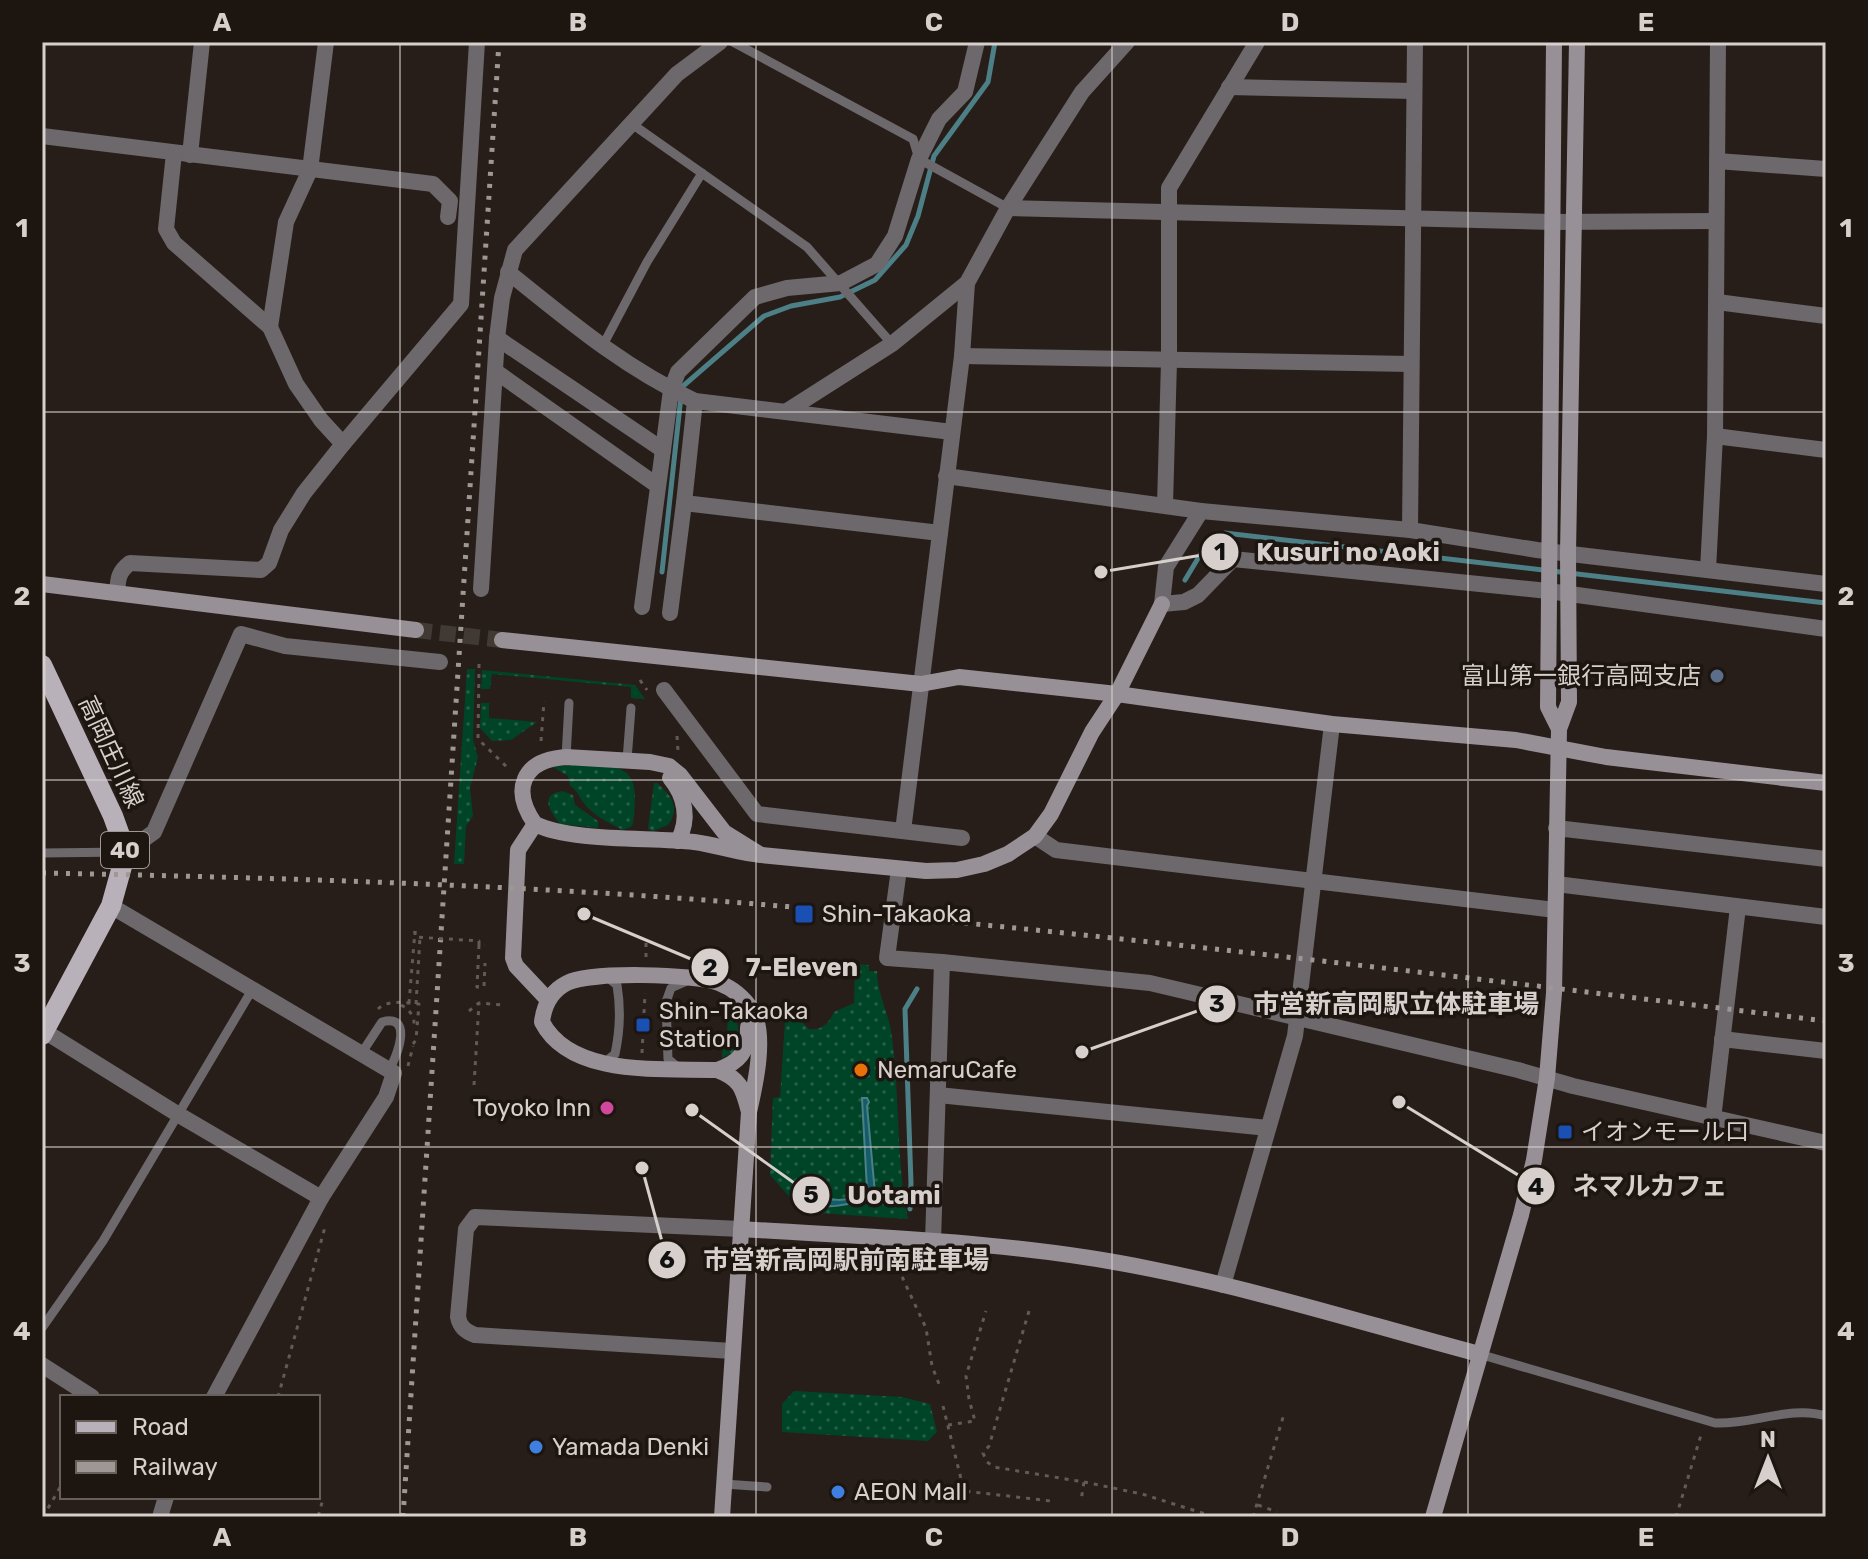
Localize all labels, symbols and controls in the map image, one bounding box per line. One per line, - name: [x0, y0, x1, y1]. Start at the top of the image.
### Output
- text: A: [213, 7, 232, 38]
- text: B: [569, 7, 587, 38]
- text: C: [925, 7, 943, 38]
- text: D: [1281, 7, 1299, 38]
- text: E: [1638, 7, 1654, 38]
- text: 1: [16, 213, 28, 244]
- text: 1: [1840, 213, 1852, 244]
- callout: Kusuri no Aoki: [1200, 527, 1456, 577]
- text: Kusuri no Aoki: [1256, 537, 1440, 568]
- text: 1: [1214, 538, 1226, 566]
- text: 2: [14, 581, 30, 612]
- text: 2: [1838, 581, 1854, 612]
- place label: 富山第一銀行高岡支店: [1461, 662, 1701, 690]
- marker: 富山第一銀行高岡支店: [1708, 667, 1726, 685]
- street label: 高岡庄川線: [73, 692, 149, 812]
- road number: 40: [101, 832, 149, 868]
- place label: Shin-Takaoka: [822, 900, 971, 928]
- marker: Shin-Takaoka: [793, 903, 815, 925]
- callout: 7-Eleven: [690, 942, 874, 992]
- text: 3: [13, 948, 31, 979]
- text: 3: [1837, 948, 1855, 979]
- text: 7-Eleven: [746, 952, 858, 983]
- text: 2: [702, 954, 718, 982]
- callout: 市営新高岡駅立体駐車場: [1197, 979, 1555, 1029]
- text: 市営新高岡駅立体駐車場: [1253, 989, 1539, 1020]
- text: 3: [1209, 990, 1225, 1018]
- place label: Shin-Takaoka Station: [659, 997, 808, 1053]
- marker: Shin-Takaoka Station: [634, 1016, 652, 1034]
- place label: NemaruCafe: [877, 1056, 1017, 1084]
- marker: NemaruCafe: [852, 1061, 870, 1079]
- place label: Toyoko Inn: [472, 1094, 591, 1122]
- marker: Toyoko Inn: [598, 1099, 616, 1117]
- place label: イオンモール口: [1581, 1118, 1749, 1146]
- marker: イオンモール口: [1556, 1123, 1574, 1141]
- callout: ネマルカフェ: [1516, 1161, 1744, 1211]
- callout: Uotami: [791, 1170, 957, 1220]
- text: ネマルカフェ: [1572, 1171, 1728, 1202]
- text: 4: [1528, 1173, 1544, 1201]
- text: Uotami: [847, 1180, 941, 1211]
- text: 5: [803, 1181, 819, 1209]
- callout: 市営新高岡駅前南駐車場: [647, 1235, 1005, 1285]
- text: 市営新高岡駅前南駐車場: [703, 1245, 989, 1276]
- text: 6: [659, 1246, 675, 1274]
- text: 4: [13, 1316, 31, 1347]
- text: 4: [1837, 1316, 1855, 1347]
- legend: [60, 1395, 320, 1499]
- text: Road: [132, 1413, 189, 1441]
- north arrow: [1728, 1419, 1808, 1499]
- text: N: [1760, 1426, 1776, 1453]
- place label: Yamada Denki: [552, 1433, 709, 1461]
- marker: Yamada Denki: [527, 1438, 545, 1456]
- text: Railway: [132, 1453, 218, 1481]
- place label: AEON Mall: [854, 1478, 967, 1506]
- marker: AEON Mall: [829, 1483, 847, 1501]
- text: A: [213, 1522, 232, 1553]
- text: B: [569, 1522, 587, 1553]
- text: C: [925, 1522, 943, 1553]
- text: D: [1281, 1522, 1299, 1553]
- text: E: [1638, 1522, 1654, 1553]

